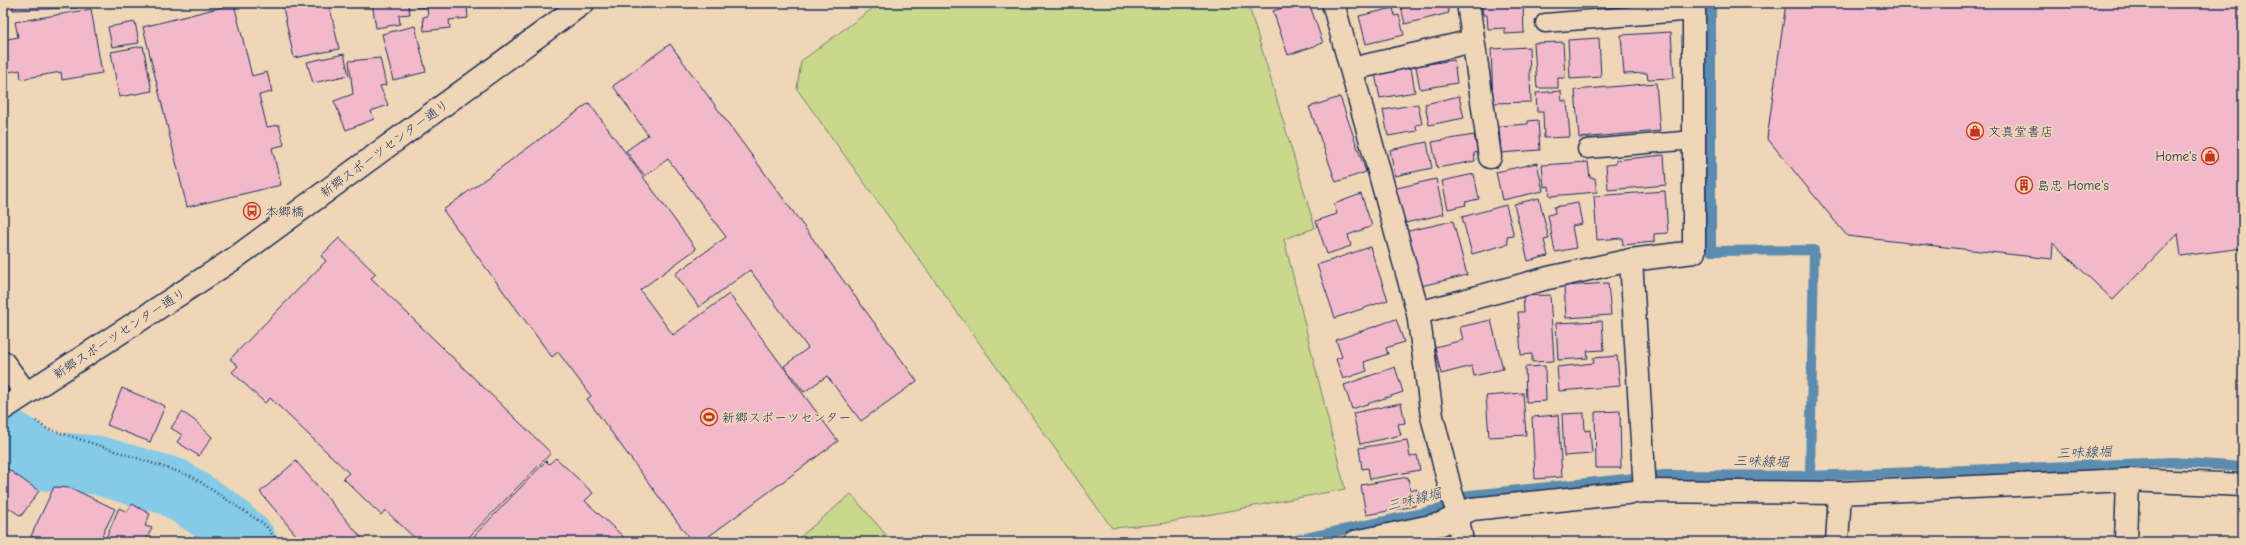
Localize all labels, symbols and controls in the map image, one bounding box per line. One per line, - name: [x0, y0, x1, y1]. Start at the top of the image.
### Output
- street label: 新郷スポーツセンター通り: [317, 97, 451, 200]
- shop icon: 文真堂書店: [1965, 121, 1985, 141]
- place label: 文真堂書店: [1988, 124, 2053, 139]
- shop icon: Home's: [2200, 146, 2220, 166]
- place label: Home's: [2156, 149, 2197, 164]
- building icon: 島忠 Home's: [2014, 175, 2034, 195]
- place label: 島忠 Home's: [2037, 178, 2109, 193]
- bus stop icon: 本郷橋: [242, 201, 262, 221]
- place label: 本郷橋: [265, 204, 304, 219]
- street label: 新郷スポーツセンター通り: [50, 285, 188, 382]
- sports icon: 新郷スポーツセンター: [699, 407, 719, 427]
- place label: 新郷スポーツセンター: [722, 410, 851, 425]
- water label: 三味線堀: [2056, 443, 2113, 462]
- water label: 三味線堀: [1733, 453, 1790, 471]
- water label: 三味線堀: [1385, 484, 1444, 515]

